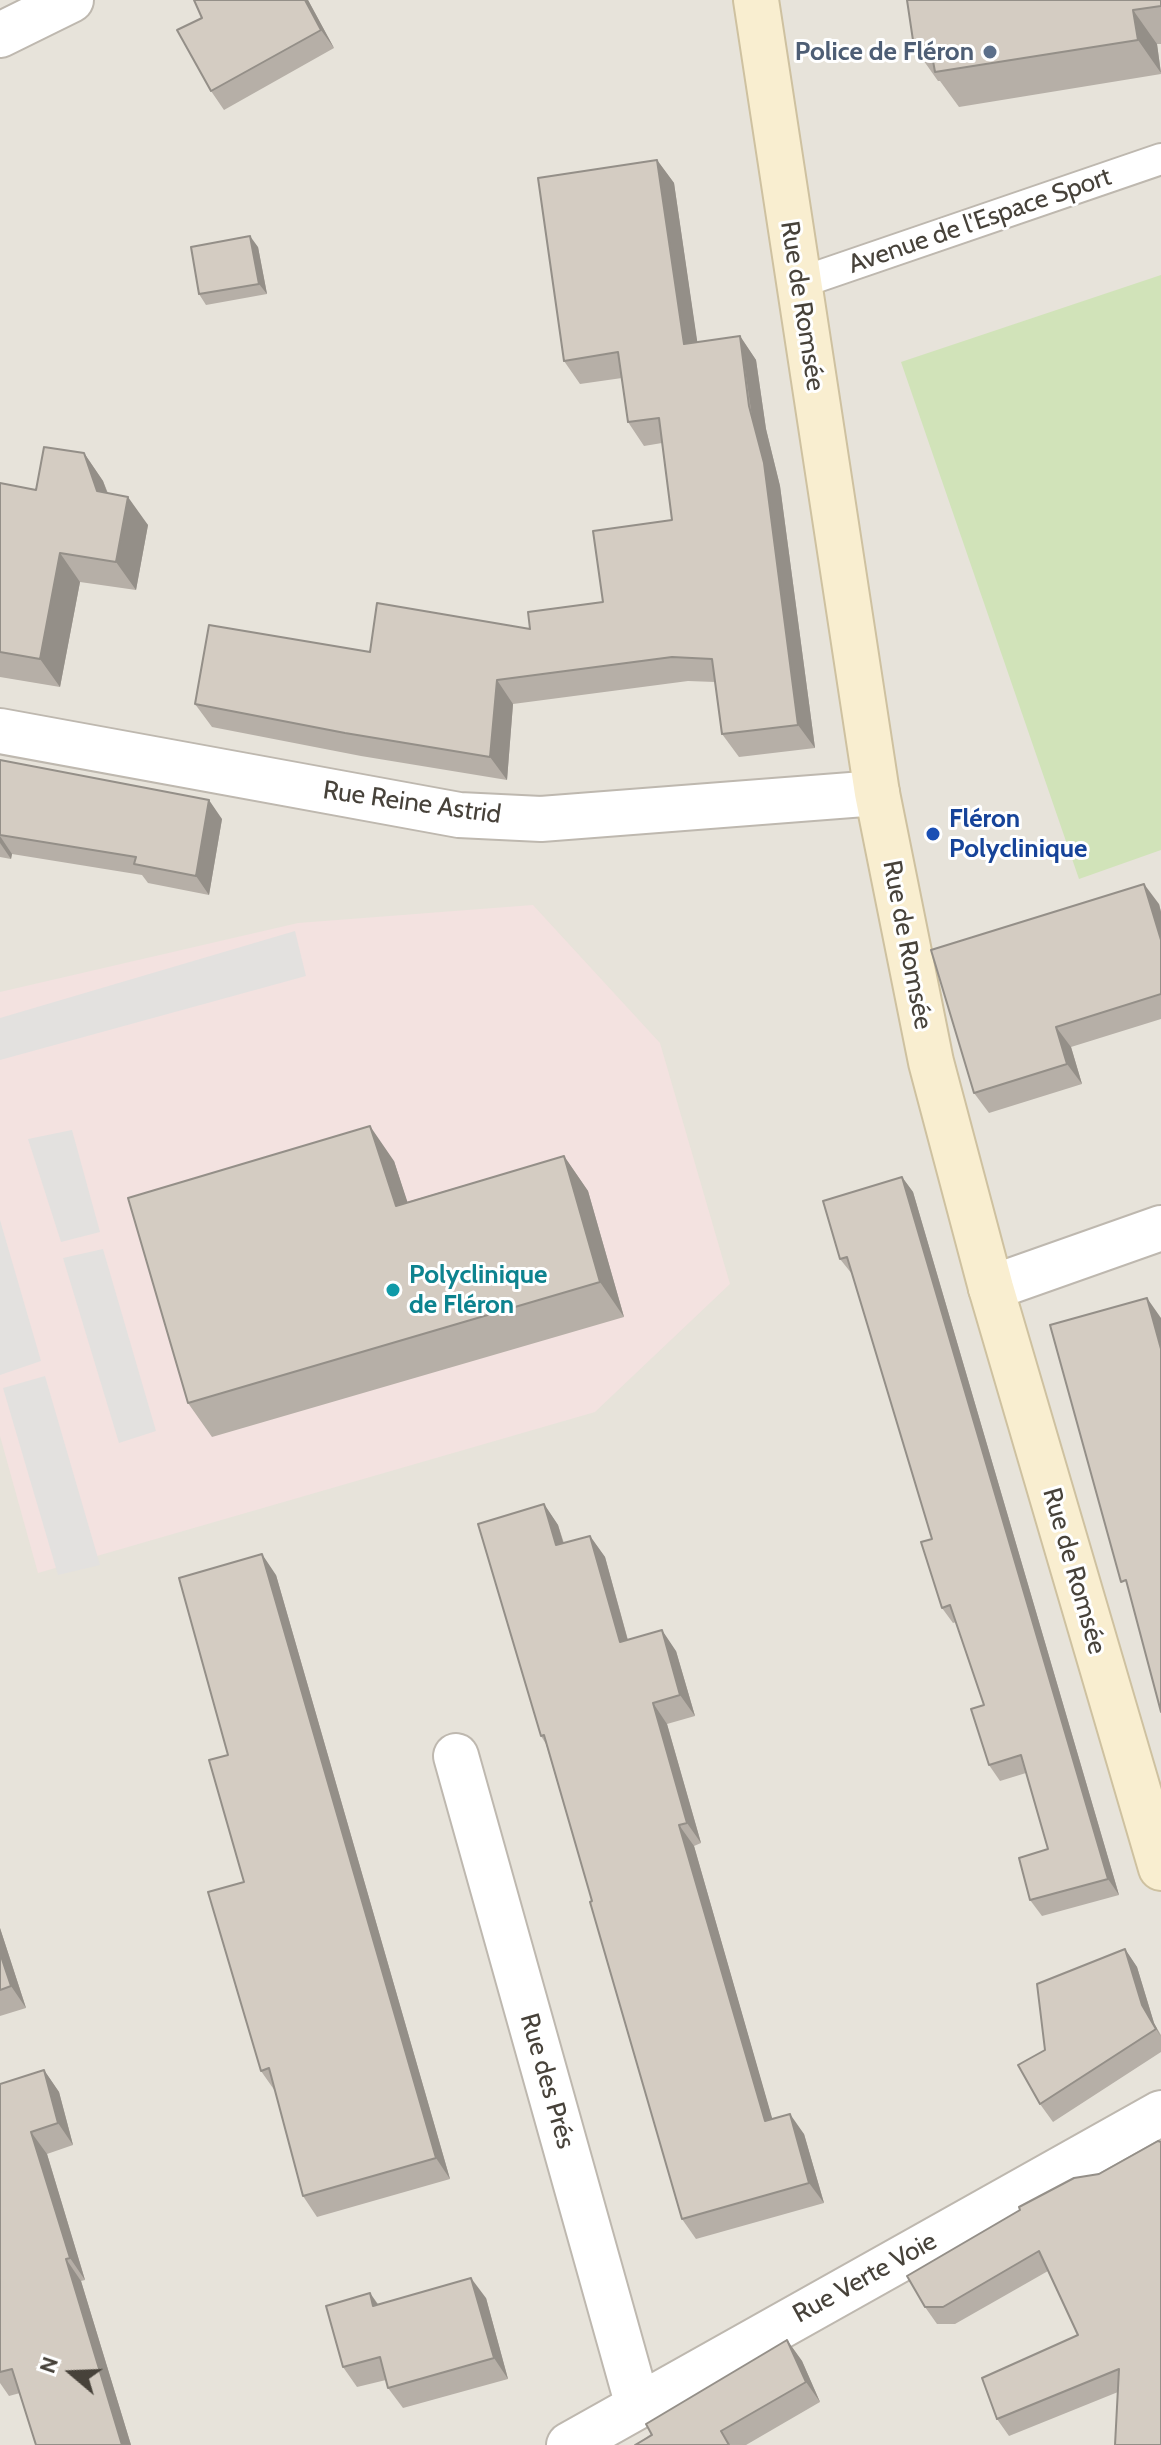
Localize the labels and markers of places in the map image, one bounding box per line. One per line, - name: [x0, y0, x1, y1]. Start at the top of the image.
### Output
- place label: Police de Fléron: [795, 36, 974, 68]
- marker: Police de Fléron: [981, 43, 999, 61]
- place label: Fléron Polyclinique: [949, 803, 1088, 864]
- marker: Fléron Polyclinique: [924, 825, 942, 843]
- place label: Polyclinique de Fléron: [409, 1259, 548, 1320]
- marker: Polyclinique de Fléron: [384, 1281, 402, 1299]

